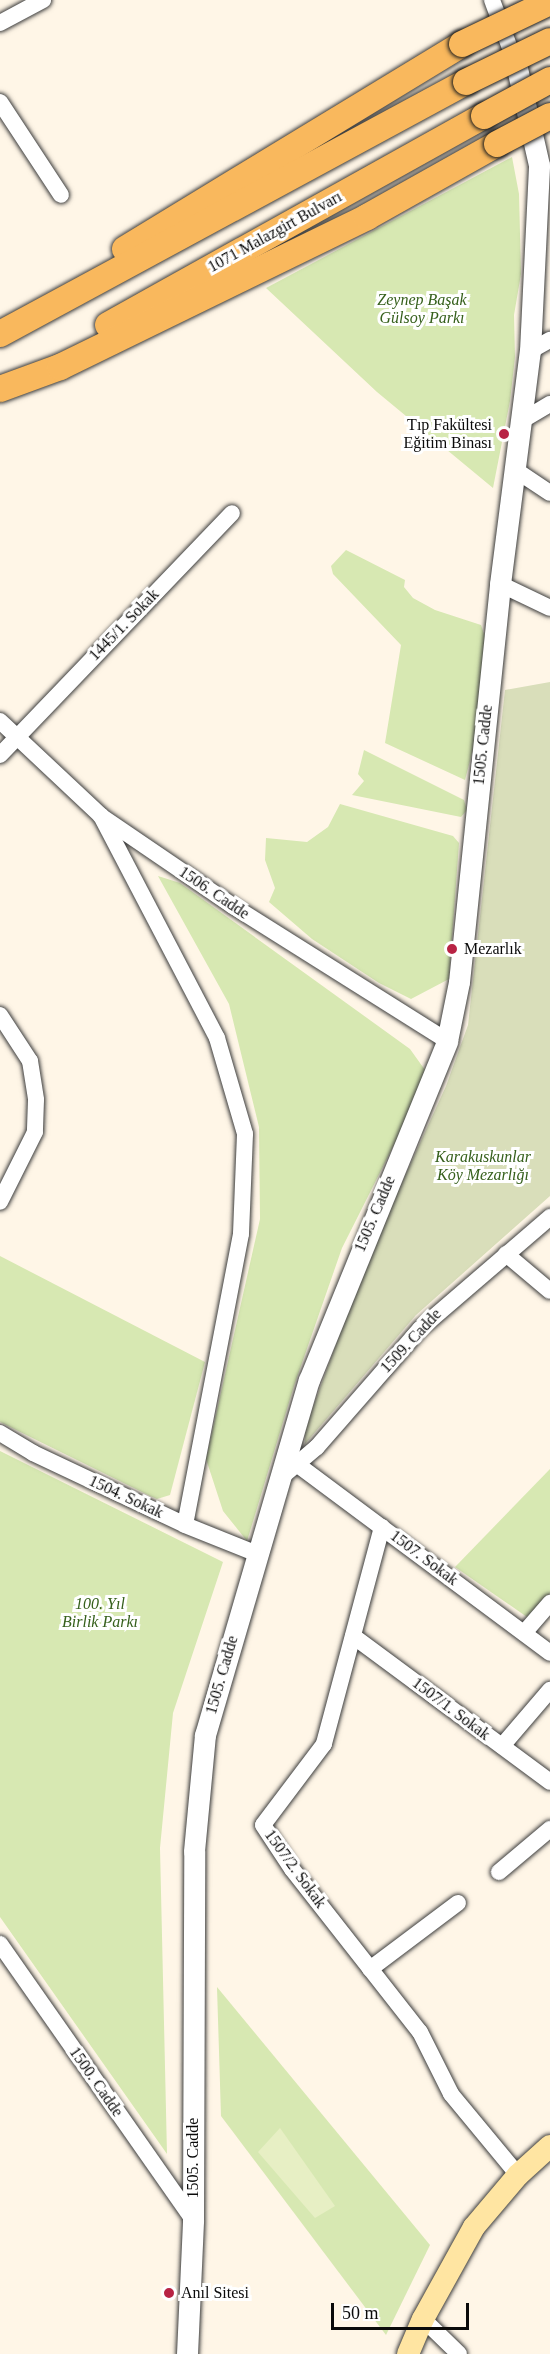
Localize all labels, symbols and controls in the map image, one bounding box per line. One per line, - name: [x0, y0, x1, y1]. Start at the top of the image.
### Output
- street label: 1071 Malazgirt Bulvarı: [205, 187, 345, 277]
- park label: Zeynep Başak Gülsoy Parkı: [377, 290, 467, 328]
- place label: Tıp Fakültesi Eğitim Binası: [404, 415, 492, 453]
- marker: Tıp Fakültesi Eğitim Binası: [497, 427, 511, 441]
- street label: 1445/1. Sokak: [85, 585, 163, 665]
- street label: 1505. Cadde: [469, 704, 497, 786]
- street label: 1506. Cadde: [175, 862, 253, 924]
- place label: Mezarlık: [464, 939, 522, 959]
- marker: Mezarlık: [445, 942, 459, 956]
- park label: Karakuskunlar Köy Mezarlığı: [435, 1147, 531, 1185]
- street label: 1505. Cadde: [350, 1173, 400, 1255]
- street label: 1509. Cadde: [376, 1305, 446, 1377]
- street label: 1504. Sokak: [86, 1471, 166, 1523]
- street label: 1507. Sokak: [386, 1526, 462, 1590]
- park label: 100. Yıl Birlik Parkı: [62, 1594, 138, 1632]
- street label: 1505. Cadde: [202, 1633, 242, 1717]
- street label: 1507/1. Sokak: [408, 1674, 494, 1744]
- street label: 1507/2. Sokak: [260, 1826, 330, 1912]
- street label: 1500. Cadde: [65, 2043, 127, 2121]
- street label: 1505. Cadde: [183, 2118, 203, 2198]
- place label: Anıl Sitesi: [181, 2283, 249, 2303]
- marker: Anıl Sitesi: [162, 2286, 176, 2300]
- scale bar: [334, 2291, 472, 2329]
- text: 50 m: [342, 2303, 379, 2323]

